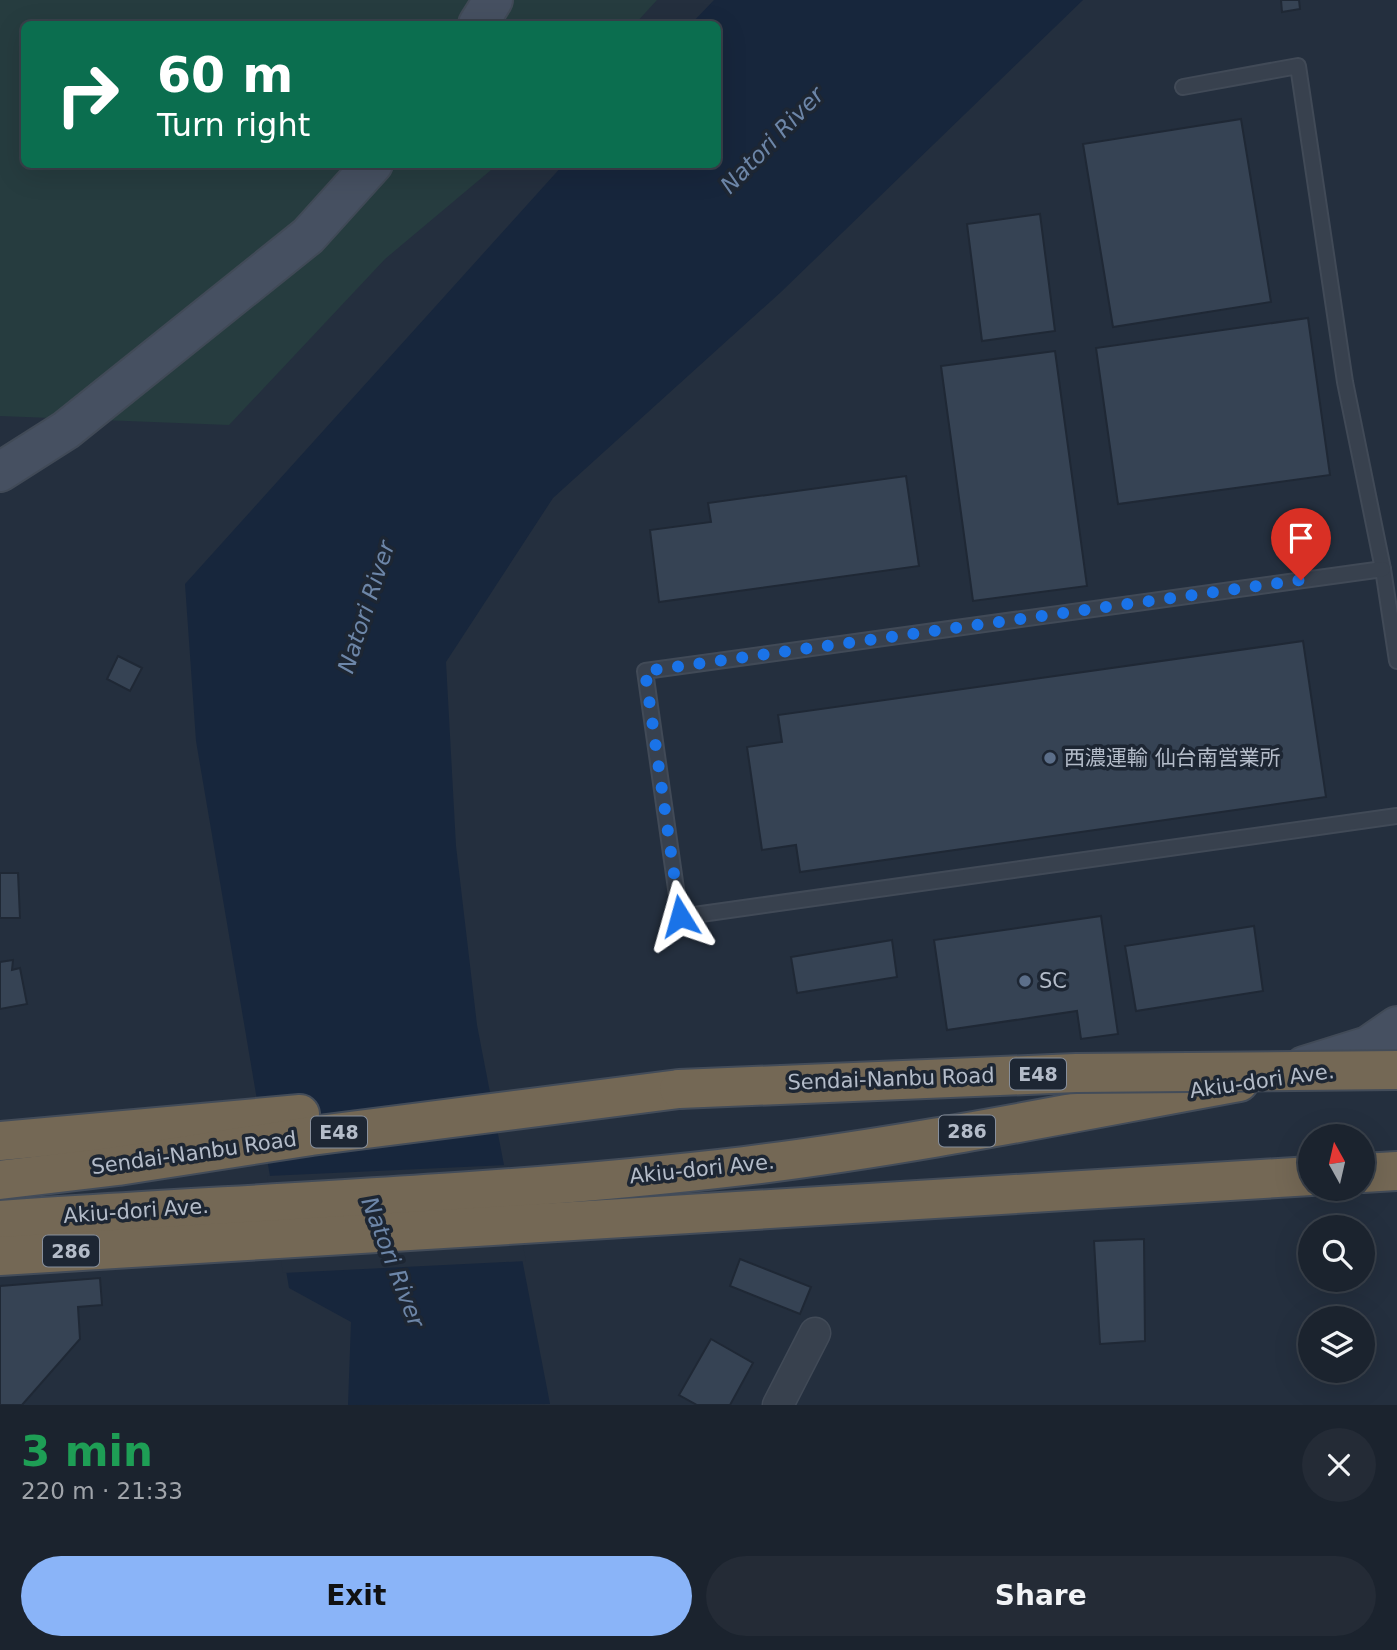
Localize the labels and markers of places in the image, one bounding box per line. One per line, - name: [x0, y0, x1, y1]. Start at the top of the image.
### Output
- pin: [1271, 508, 1331, 580]
- place label: 西濃運輸 仙台南営業所: [1064, 746, 1281, 770]
- marker: 西濃運輸 仙台南営業所: [1042, 750, 1058, 766]
- place label: SC: [1039, 969, 1067, 993]
- marker: SC: [1017, 973, 1033, 989]

